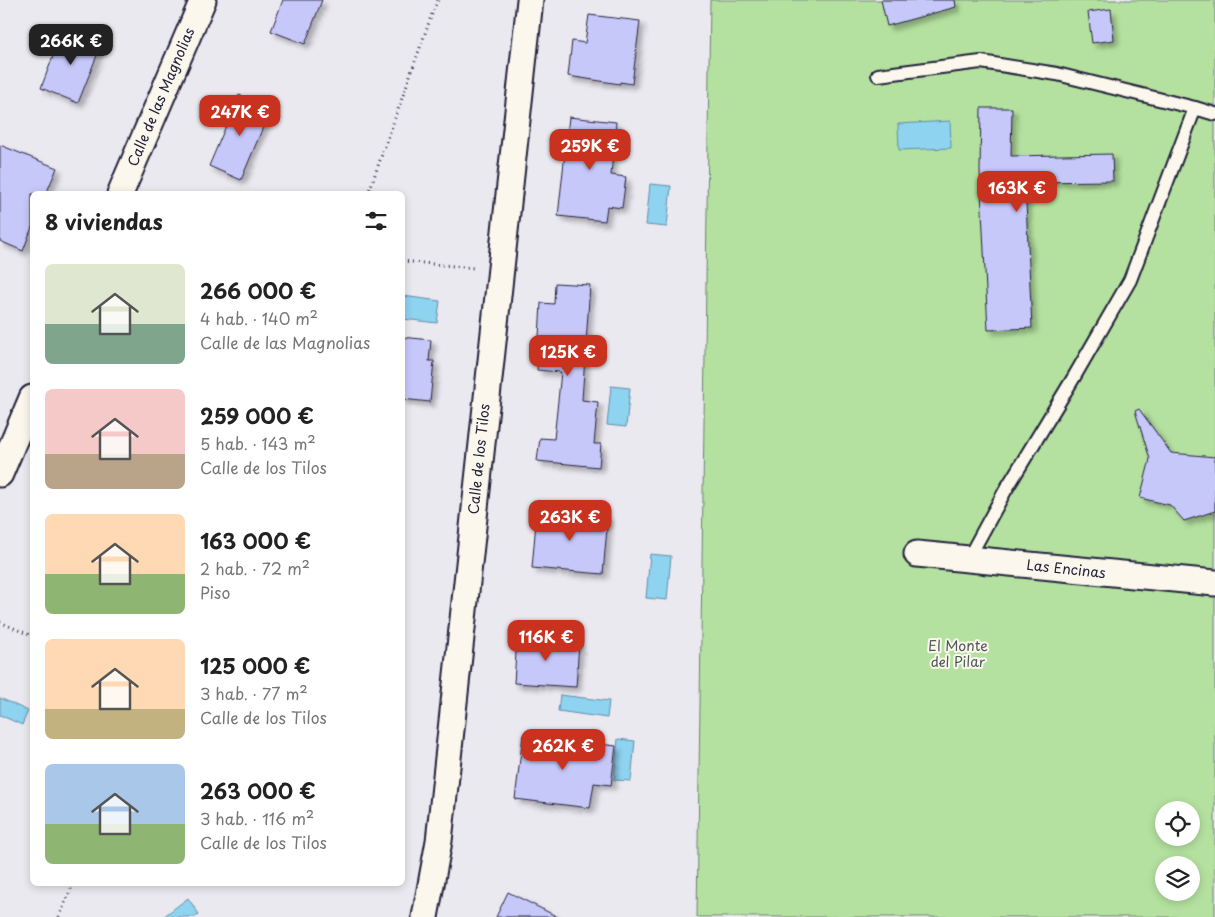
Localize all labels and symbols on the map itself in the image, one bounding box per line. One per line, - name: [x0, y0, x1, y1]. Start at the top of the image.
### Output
- pin: 266K €: [30, 23, 112, 66]
- street label: Calle de las Magnolias: [122, 24, 199, 170]
- pin: 247K €: [199, 94, 281, 137]
- pin: 259K €: [549, 128, 631, 171]
- pin: 163K €: [976, 170, 1058, 213]
- pin: 125K €: [527, 334, 609, 377]
- street label: Calle de los Tilos: [462, 403, 495, 515]
- pin: 263K €: [529, 500, 611, 542]
- street label: Las Encinas: [1025, 554, 1107, 583]
- pin: 116K €: [505, 620, 587, 662]
- park label: El Monte del Pilar: [928, 635, 988, 672]
- pin: 262K €: [522, 728, 604, 771]

